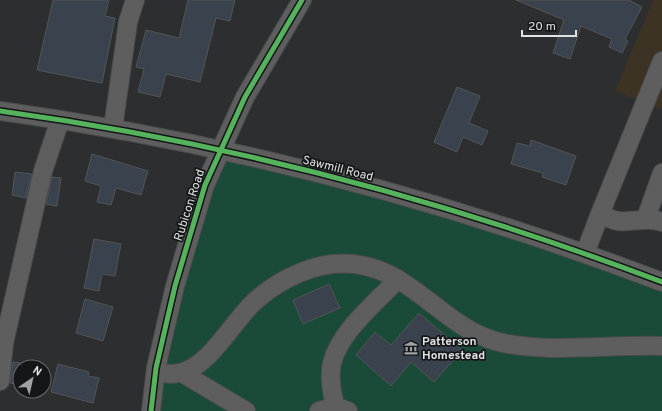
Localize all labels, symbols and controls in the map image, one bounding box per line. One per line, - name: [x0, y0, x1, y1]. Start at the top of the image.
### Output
- scale bar: [522, 12, 576, 38]
- text: 20 m: [528, 19, 556, 35]
- street label: Sawmill Road: [301, 152, 375, 185]
- street label: Rubicon Road: [171, 167, 209, 243]
- place label: Patterson Homestead: [422, 334, 485, 364]
- museum icon: Patterson Homestead: [403, 340, 419, 356]
- north arrow: [12, 359, 52, 399]
- text: N: [30, 364, 44, 380]

